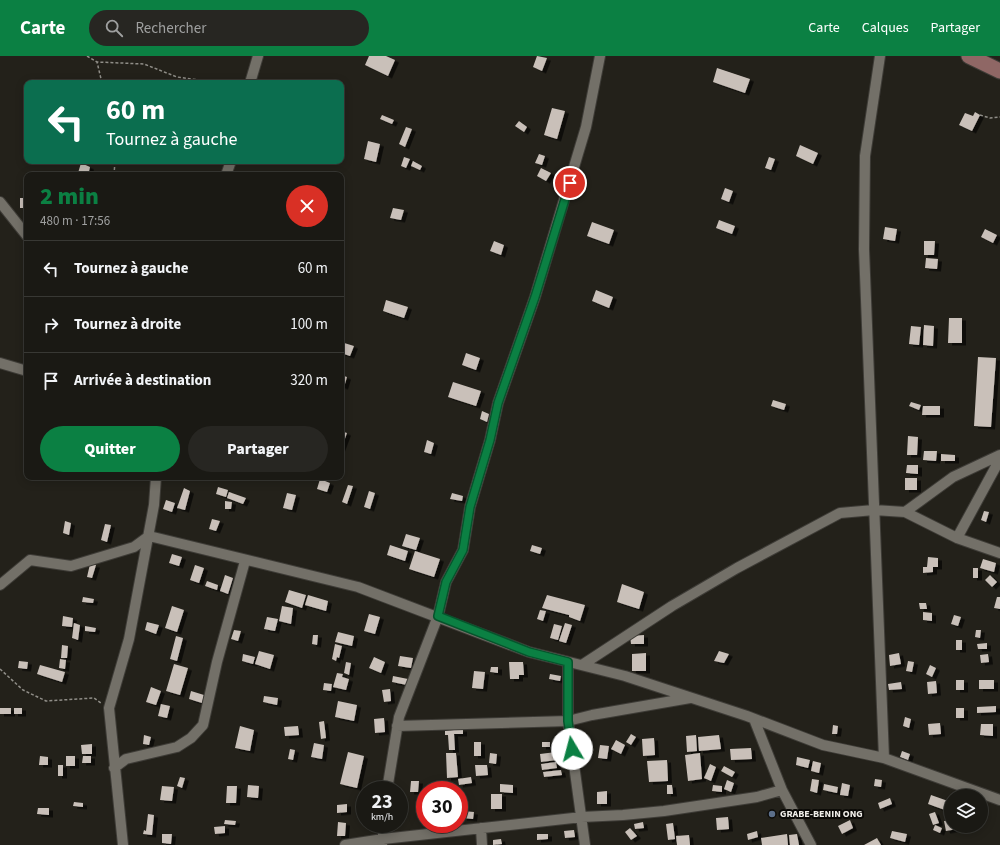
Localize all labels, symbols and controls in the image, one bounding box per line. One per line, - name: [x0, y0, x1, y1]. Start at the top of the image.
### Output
- search box: [89, 10, 369, 46]
- text: Carte: [20, 15, 65, 42]
- icon: search: [103, 17, 125, 39]
- text: Rechercher: [135, 18, 206, 39]
- text: Carte: [808, 18, 840, 38]
- text: Calques: [862, 18, 909, 38]
- text: Partager: [931, 18, 980, 38]
- text: 60 m: [106, 90, 165, 130]
- icon: left: [40, 96, 92, 148]
- text: Tournez à gauche: [106, 127, 238, 152]
- pin: [553, 166, 587, 200]
- icon: arrive: [559, 172, 581, 194]
- text: 2 min: [40, 179, 99, 214]
- button: close: [286, 185, 328, 227]
- text: 480 m · 17:56: [40, 212, 110, 230]
- icon: left: [40, 258, 62, 280]
- text: Tournez à gauche: [74, 258, 189, 279]
- text: 60 m: [298, 258, 328, 279]
- icon: right: [40, 314, 62, 336]
- text: Tournez à droite: [74, 314, 181, 335]
- text: 100 m: [290, 314, 328, 335]
- icon: arrive: [40, 370, 62, 392]
- text: Arrivée à destination: [74, 370, 211, 391]
- text: 320 m: [290, 370, 328, 391]
- button: Quitter: [40, 426, 180, 472]
- button: Partager: [188, 426, 328, 472]
- position arrow: [551, 728, 593, 770]
- speed limit sign: 30: [416, 781, 468, 833]
- text: 23: [371, 788, 393, 816]
- map controls: [944, 789, 988, 833]
- button: layers: [944, 789, 988, 833]
- place label: GRABE-BENIN ONG: [780, 807, 863, 821]
- marker: GRABE-BENIN ONG: [767, 809, 777, 819]
- text: km/h: [371, 810, 393, 824]

